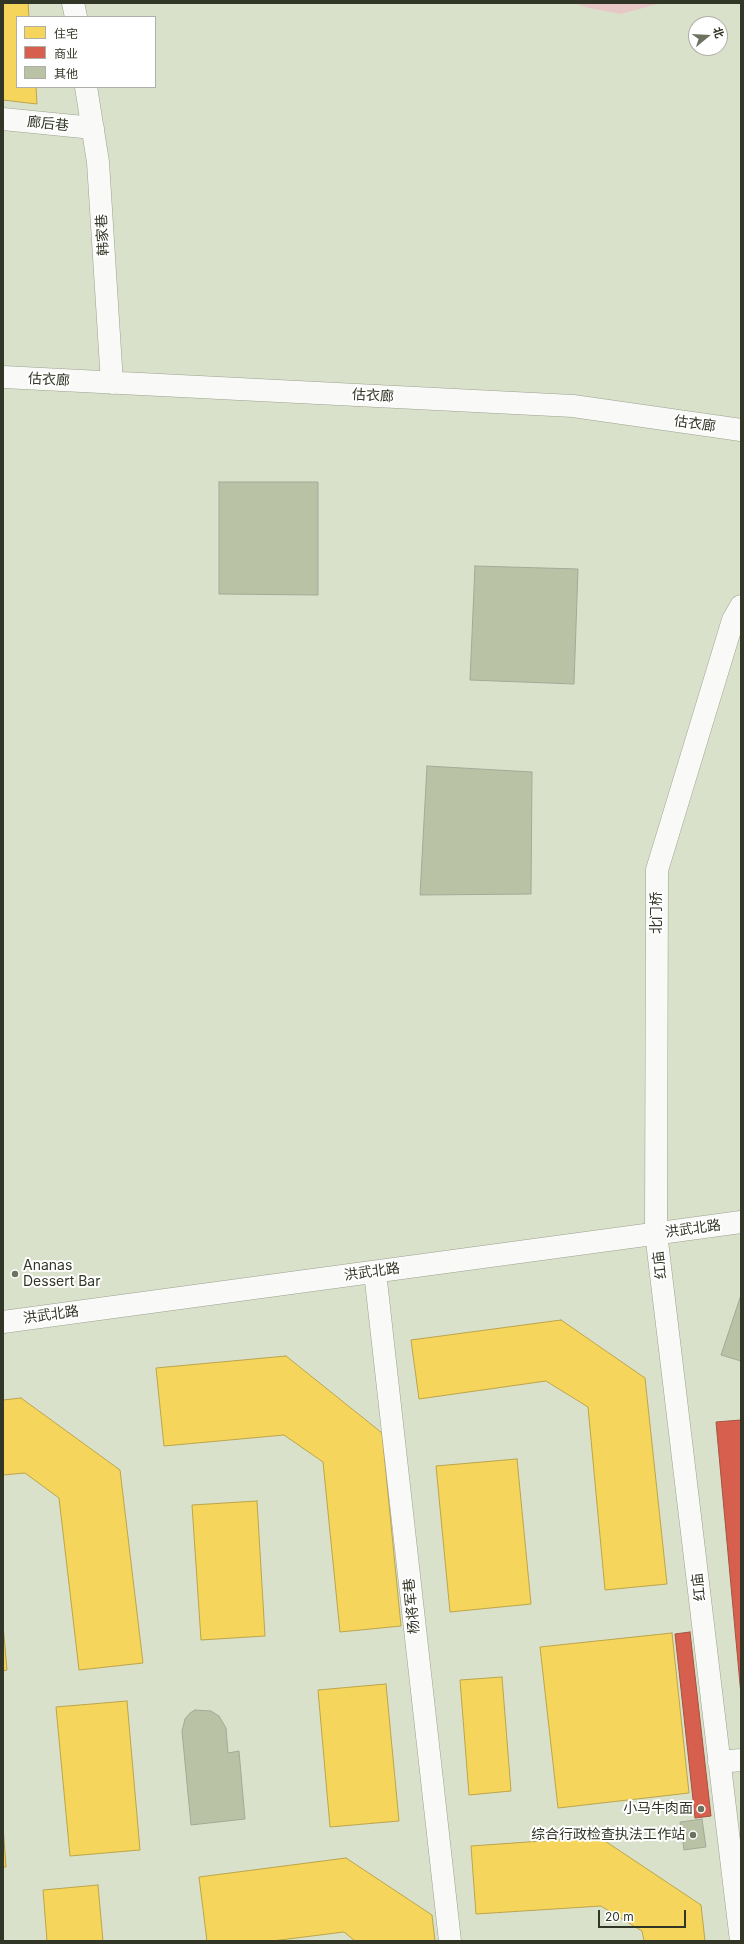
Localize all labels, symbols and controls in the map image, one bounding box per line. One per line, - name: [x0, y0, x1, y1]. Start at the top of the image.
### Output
- legend: [16, 16, 156, 88]
- north arrow: [688, 16, 728, 56]
- text: 北: [710, 25, 727, 40]
- text: 住宅: [54, 26, 78, 41]
- text: 商业: [54, 46, 78, 61]
- text: 其他: [54, 66, 78, 81]
- street label: 廊后巷: [26, 113, 70, 135]
- street label: 韩家巷: [94, 214, 112, 256]
- street label: 估衣廊: [28, 371, 70, 389]
- street label: 估衣廊: [352, 387, 394, 405]
- street label: 估衣廊: [673, 413, 717, 435]
- street label: 北门桥: [649, 892, 665, 934]
- street label: 洪武北路: [664, 1217, 722, 1241]
- street label: 红庙: [650, 1250, 670, 1280]
- place label: Ananas Dessert Bar: [23, 1258, 101, 1290]
- street label: 洪武北路: [343, 1260, 401, 1284]
- marker: Ananas Dessert Bar: [10, 1269, 20, 1279]
- street label: 洪武北路: [22, 1303, 80, 1327]
- street label: 红庙: [689, 1572, 709, 1602]
- street label: 杨将军巷: [401, 1577, 423, 1635]
- place label: 小马牛肉面: [623, 1801, 693, 1817]
- marker: 小马牛肉面: [696, 1804, 706, 1814]
- place label: 综合行政检查执法工作站: [531, 1827, 685, 1843]
- marker: 综合行政检查执法工作站: [688, 1830, 698, 1840]
- scale bar: [600, 1902, 688, 1928]
- text: 20 m: [605, 1909, 634, 1924]

